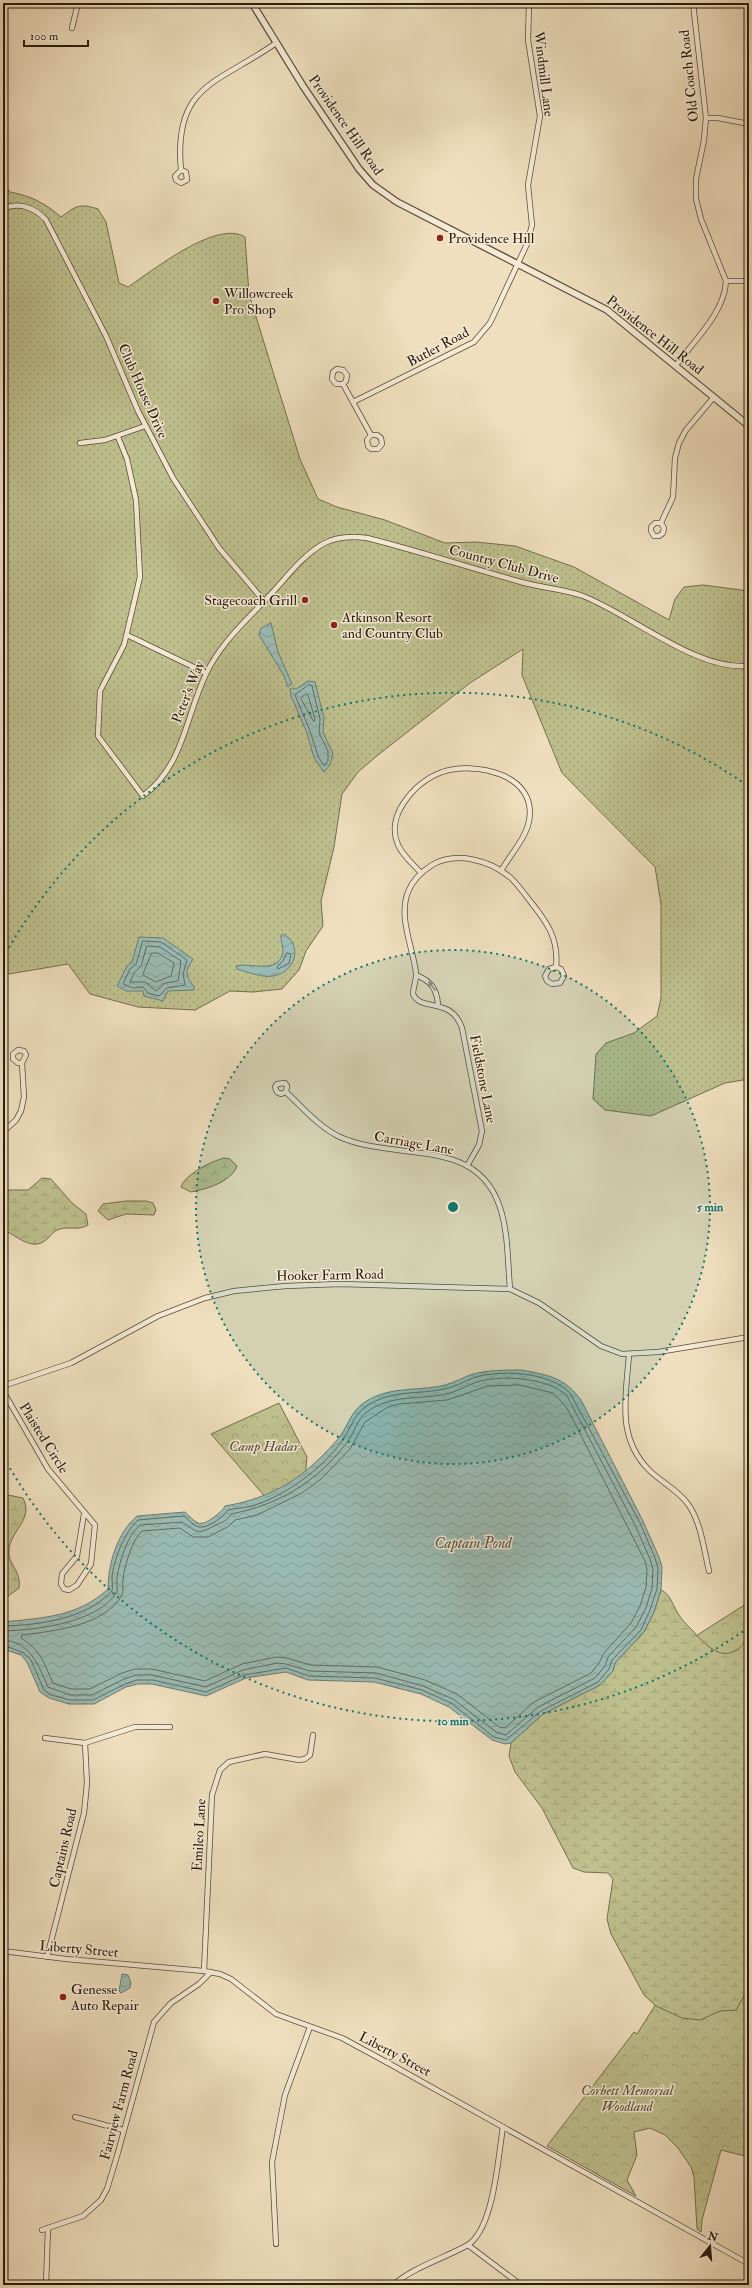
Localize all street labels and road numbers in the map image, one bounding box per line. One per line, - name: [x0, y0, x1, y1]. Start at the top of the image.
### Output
- street label: Windmill Lane: [530, 29, 558, 118]
- street label: Old Coach Road: [676, 29, 702, 123]
- street label: Providence Hill Road: [305, 72, 387, 178]
- street label: Providence Hill Road: [603, 292, 707, 378]
- street label: Butler Road: [404, 324, 472, 370]
- street label: Club House Drive: [115, 341, 172, 441]
- street label: Country Club Drive: [447, 541, 561, 588]
- street label: Peter's Way: [168, 658, 209, 726]
- street label: Fieldstone Lane: [466, 1033, 500, 1125]
- street label: Carriage Lane: [373, 1128, 455, 1158]
- street label: Hooker Farm Road: [276, 1266, 384, 1284]
- street label: Plaisted Circle: [15, 1399, 73, 1477]
- street label: Emileo Lane: [189, 1798, 209, 1872]
- street label: Captains Road: [46, 1806, 81, 1890]
- street label: Liberty Street: [39, 1937, 120, 1962]
- street label: Liberty Street: [356, 2028, 434, 2081]
- street label: Fairview Farm Road: [96, 2048, 142, 2162]

